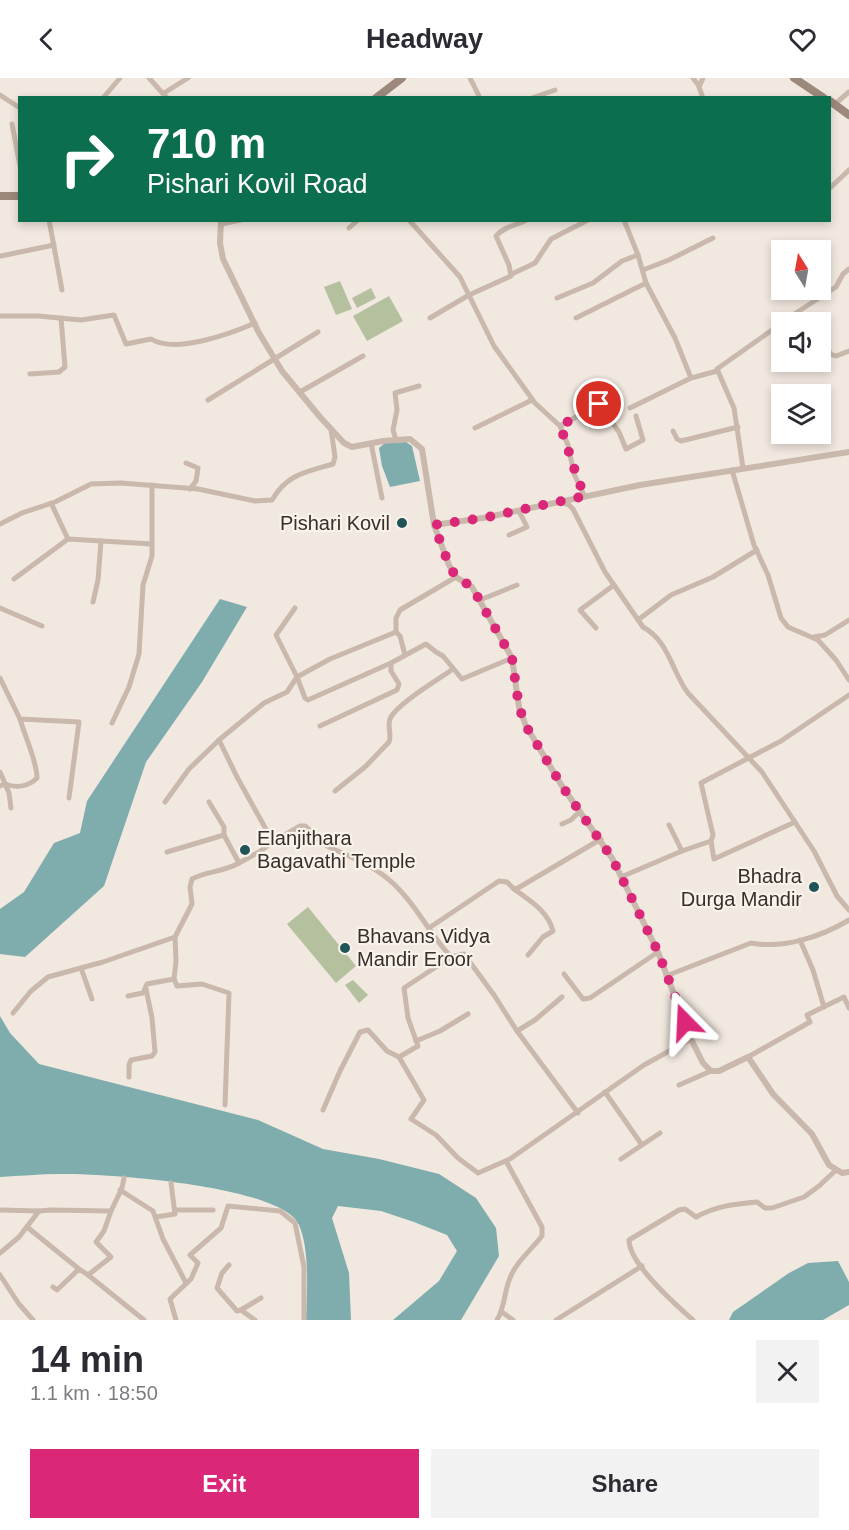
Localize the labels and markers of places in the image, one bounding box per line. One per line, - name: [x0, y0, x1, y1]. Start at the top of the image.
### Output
- pin: [573, 378, 624, 429]
- place label: Pishari Kovil: [280, 512, 390, 534]
- marker: Pishari Kovil: [395, 516, 409, 530]
- place label: Elanjithara Bagavathi Temple: [257, 827, 416, 872]
- marker: Elanjithara Bagavathi Temple: [238, 843, 252, 857]
- place label: Bhadra Durga Mandir: [681, 865, 803, 910]
- marker: Bhadra Durga Mandir: [807, 880, 821, 894]
- place label: Bhavans Vidya Mandir Eroor: [357, 925, 491, 970]
- marker: Bhavans Vidya Mandir Eroor: [338, 941, 352, 955]

